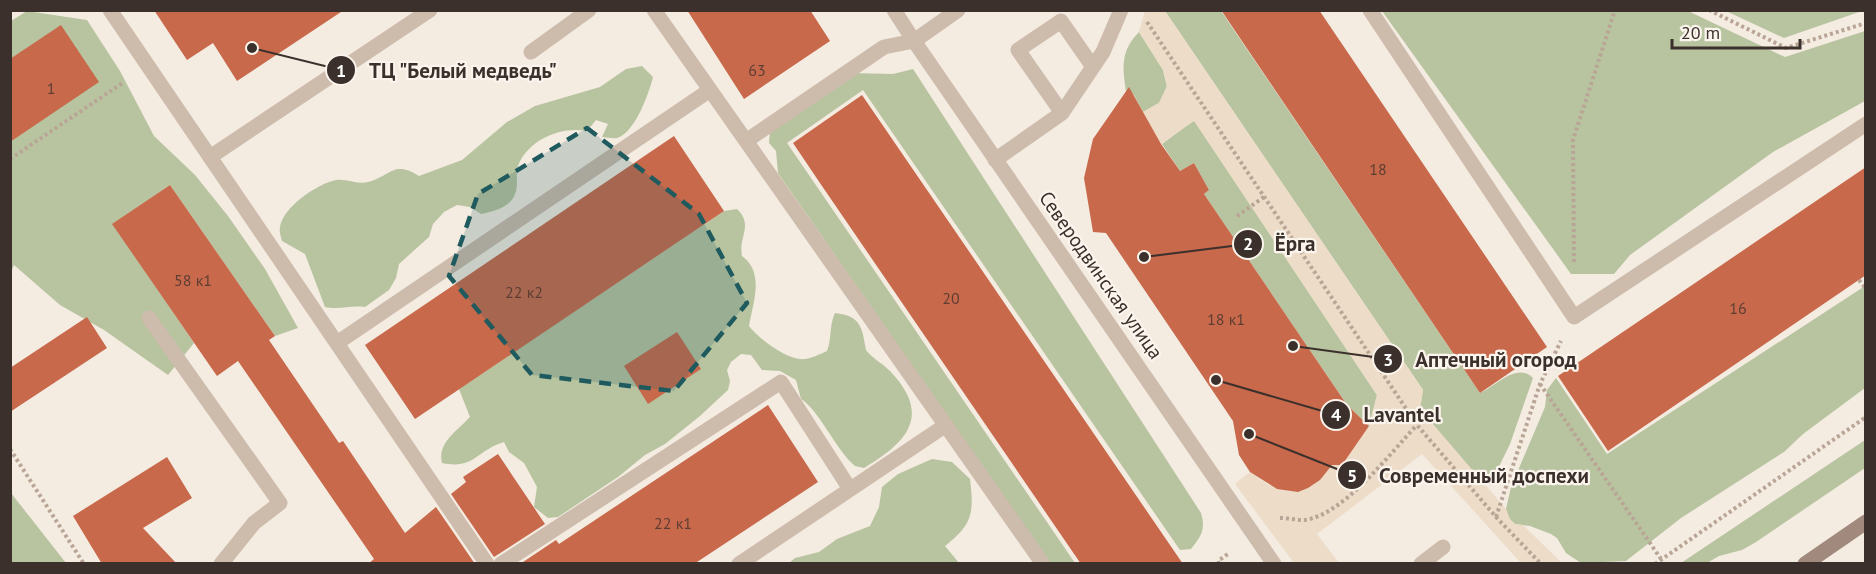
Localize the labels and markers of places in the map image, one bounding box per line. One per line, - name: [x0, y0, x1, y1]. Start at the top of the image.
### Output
- callout: ТЦ "Белый медведь": [326, 51, 570, 90]
- callout: Ёрга: [1233, 225, 1328, 264]
- callout: Аптечный огород: [1373, 340, 1589, 379]
- callout: Lavantel: [1321, 396, 1452, 435]
- callout: Современный доспехи: [1337, 456, 1601, 495]

